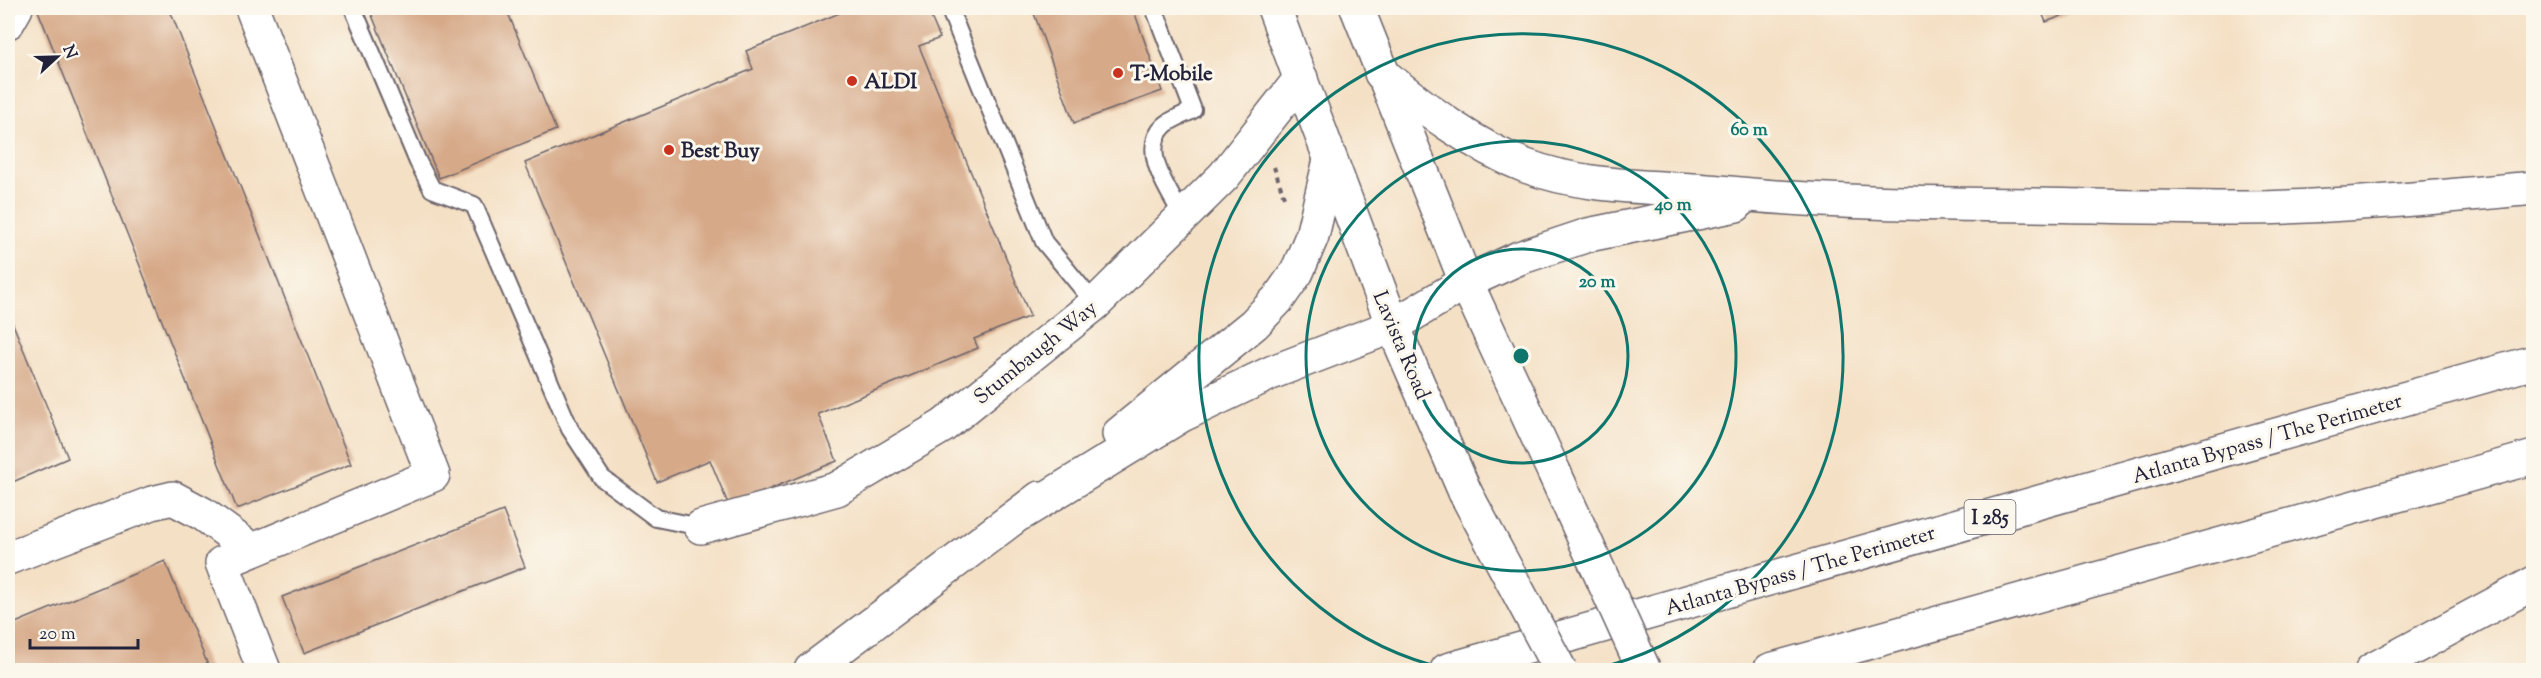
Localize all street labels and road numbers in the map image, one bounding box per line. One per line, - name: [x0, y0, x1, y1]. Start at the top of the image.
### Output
- street label: Lavista Road: [1364, 287, 1437, 405]
- street label: Stumbaugh Way: [968, 294, 1105, 413]
- street label: Atlanta Bypass / The Perimeter: [2129, 387, 2406, 493]
- road number: I 285: [1964, 500, 2016, 534]
- street label: Atlanta Bypass / The Perimeter: [1662, 519, 1939, 625]

